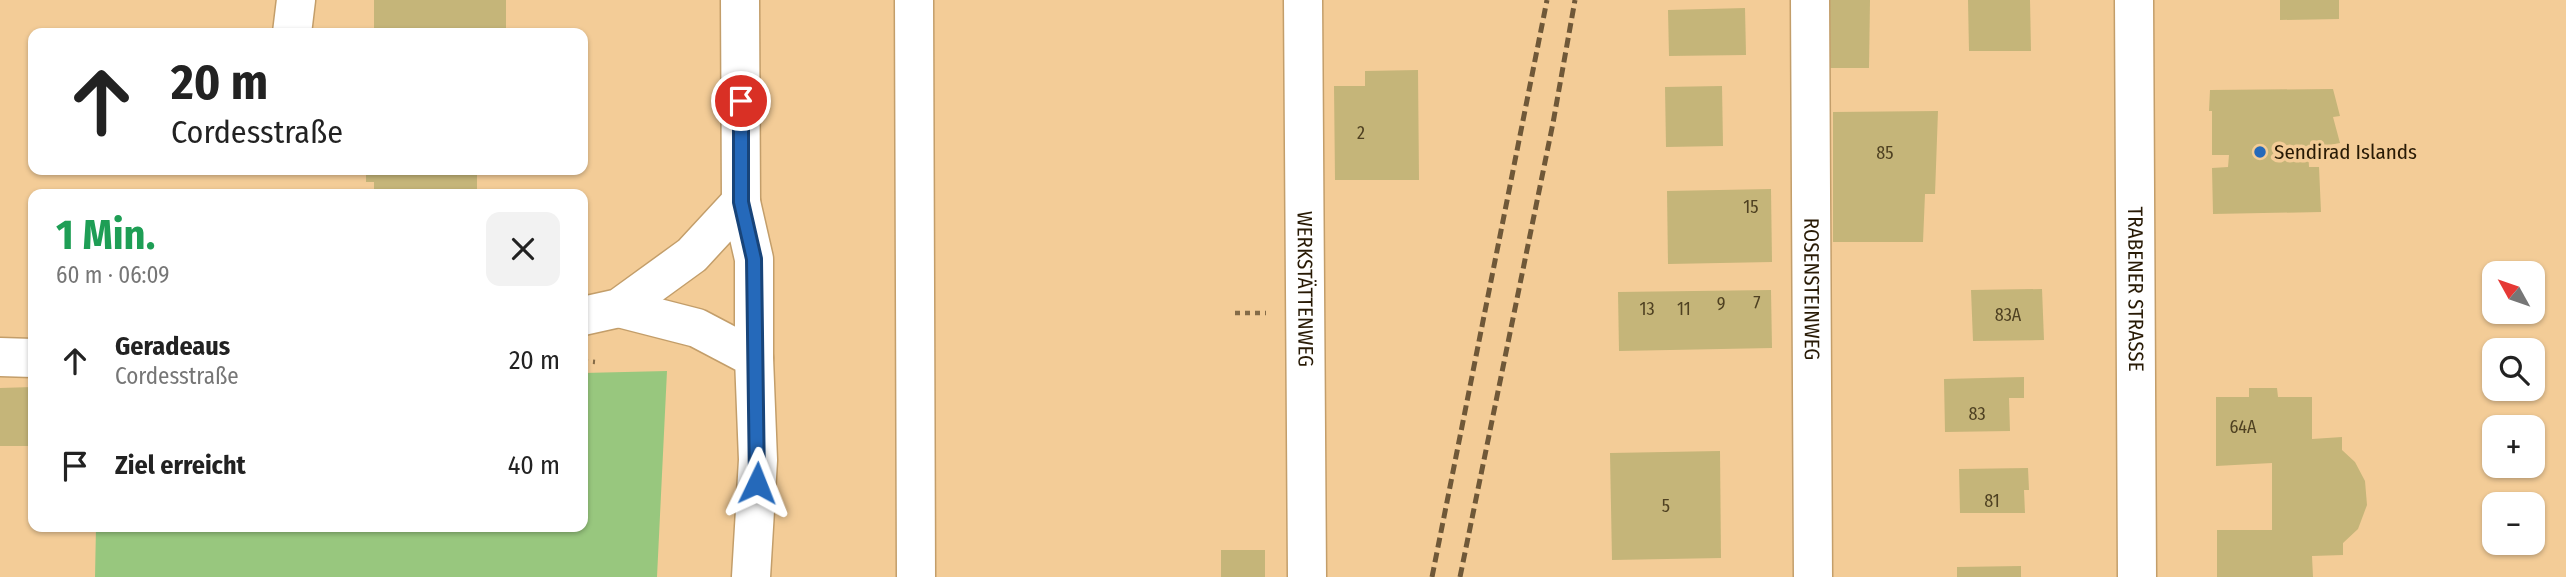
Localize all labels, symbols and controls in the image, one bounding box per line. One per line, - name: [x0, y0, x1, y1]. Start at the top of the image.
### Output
- text: 20 m: [171, 53, 268, 112]
- icon: ahead: [56, 56, 147, 147]
- pin: [711, 71, 771, 131]
- icon: arrive: [722, 82, 760, 120]
- text: Cordesstraße: [171, 113, 343, 151]
- house number: 2: [1357, 122, 1365, 144]
- place label: Sendirad Islands: [2274, 139, 2417, 165]
- house number: 85: [1876, 142, 1894, 164]
- marker: Sendirad Islands: [2252, 144, 2268, 160]
- house number: 15: [1743, 196, 1759, 218]
- street label: TRABENER STRASSE: [2122, 206, 2149, 372]
- text: 1 Min.: [56, 210, 155, 260]
- street label: WERKSTÄTTENWEG: [1291, 211, 1319, 367]
- button: close: [486, 212, 560, 286]
- street label: ROSENSTEINWEG: [1798, 218, 1825, 360]
- text: 60 m · 06:09: [56, 261, 169, 289]
- north arrow: [2482, 261, 2544, 324]
- map controls: [2482, 261, 2545, 555]
- house number: 7: [1753, 292, 1761, 314]
- house number: 9: [1717, 293, 1725, 315]
- house number: 13: [1639, 298, 1655, 320]
- house number: 11: [1677, 298, 1691, 320]
- house number: 83A: [1995, 304, 2022, 326]
- text: Geradeaus: [115, 331, 230, 362]
- button: search: [2482, 338, 2545, 401]
- icon: ahead: [56, 342, 94, 380]
- text: 20 m: [509, 345, 560, 376]
- text: Cordesstraße: [115, 362, 239, 390]
- house number: 83: [1968, 403, 1986, 425]
- button: +: [2482, 415, 2545, 478]
- house number: 64A: [2229, 416, 2257, 438]
- position arrow: [720, 446, 794, 520]
- icon: arrive: [56, 447, 94, 485]
- text: Ziel erreicht: [115, 450, 246, 481]
- text: 40 m: [508, 450, 560, 481]
- house number: 81: [1984, 490, 2000, 512]
- button: −: [2482, 492, 2545, 555]
- house number: 5: [1662, 495, 1670, 517]

